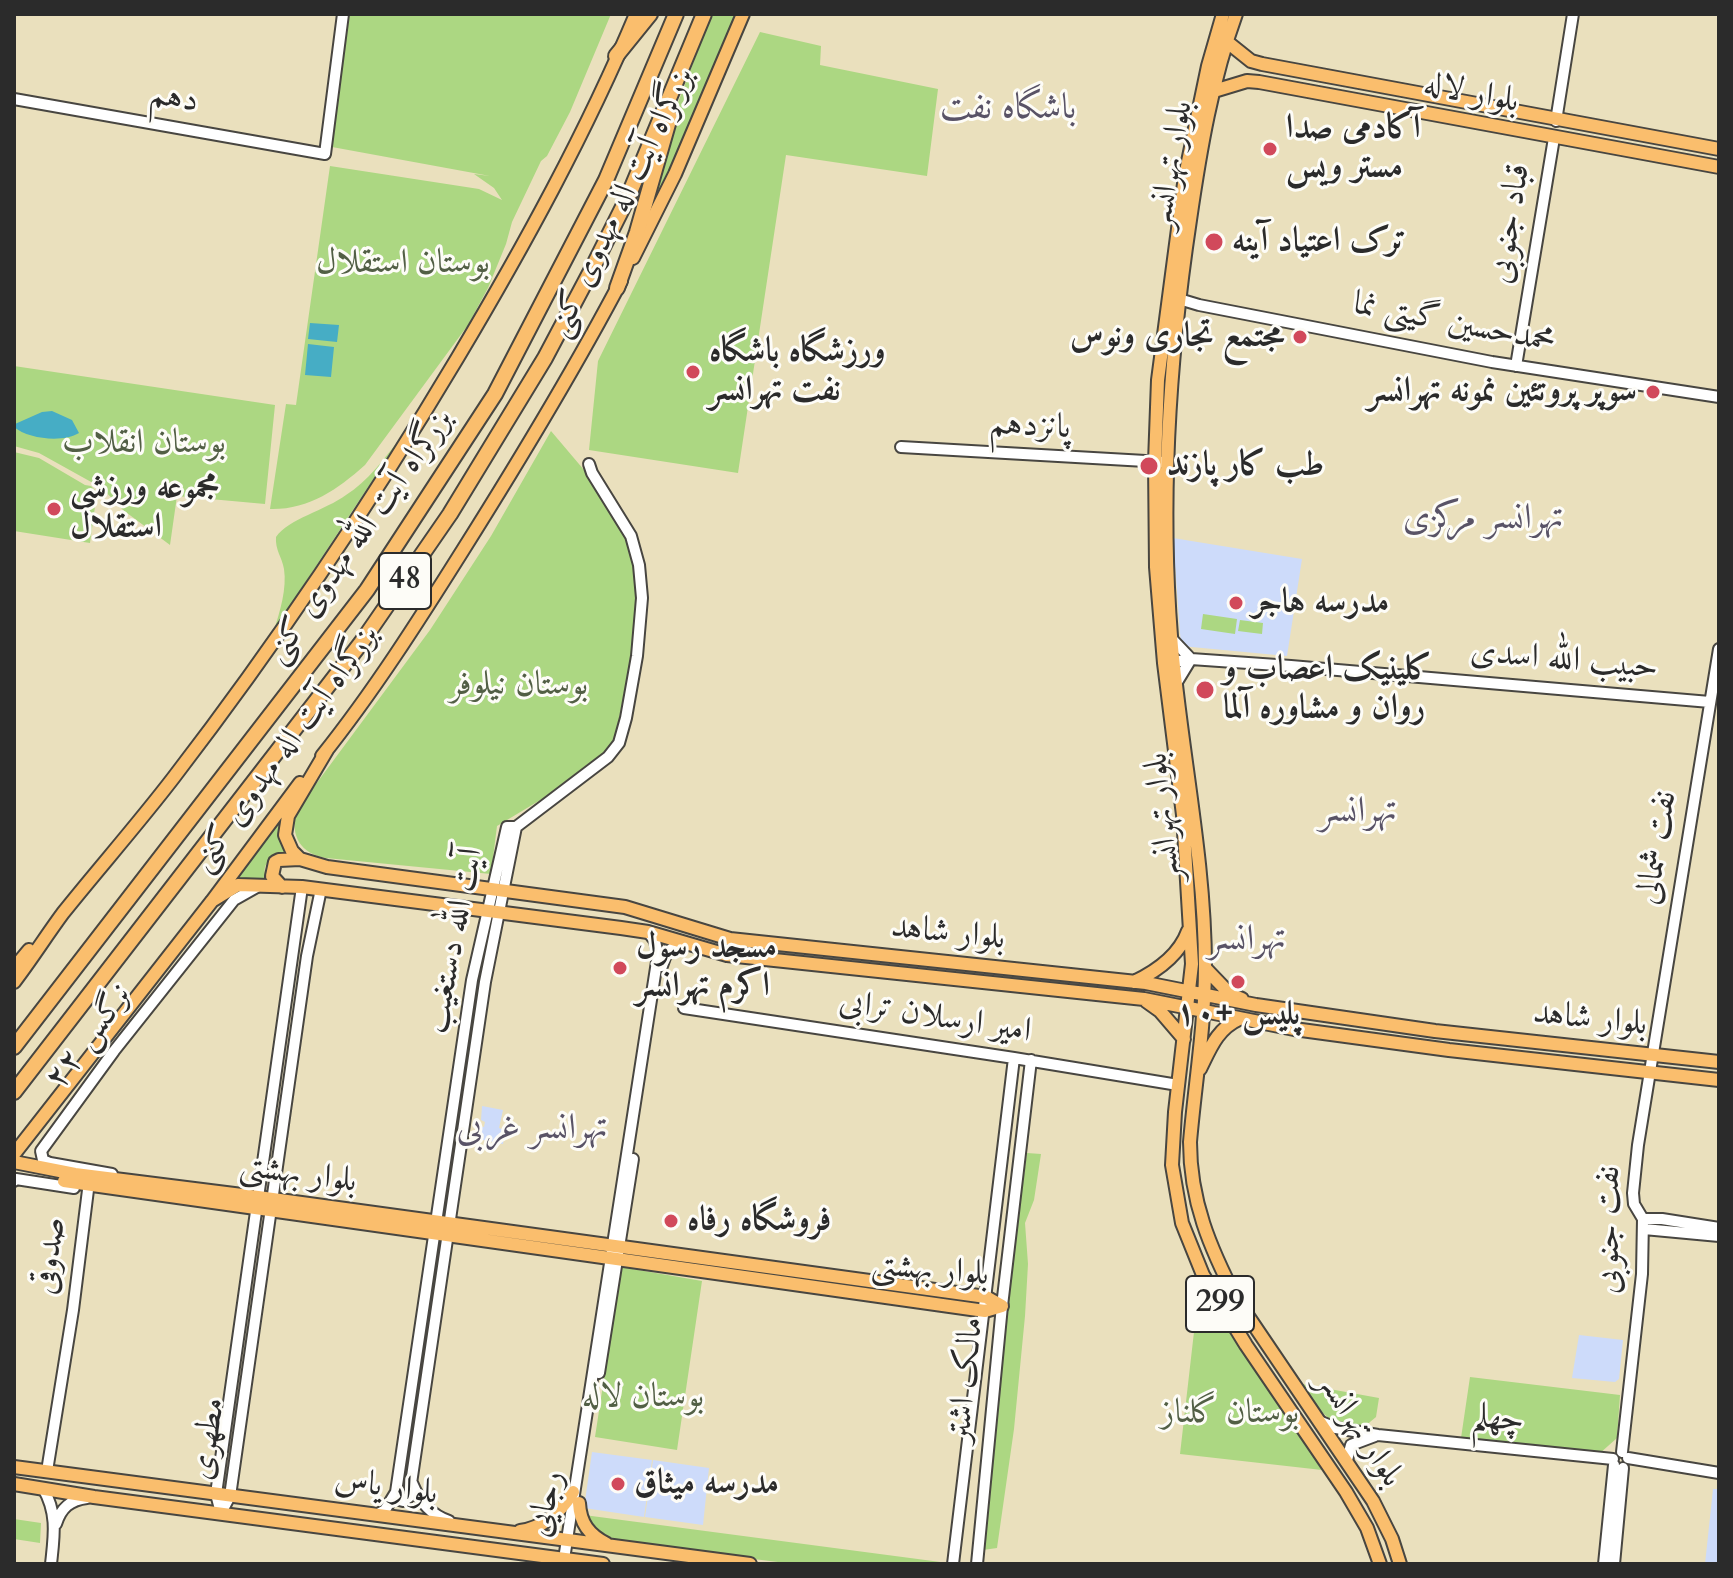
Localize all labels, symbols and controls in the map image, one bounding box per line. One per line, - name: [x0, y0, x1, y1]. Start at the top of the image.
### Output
- street label: بزرگراه آیت اله مهدوی کنی: [539, 61, 705, 345]
- street label: بلوار لاله: [1420, 65, 1522, 123]
- street label: دهم: [147, 75, 201, 123]
- district label: باشگاه نفت: [940, 88, 1076, 132]
- street label: بلوار تهرانسر: [1141, 98, 1203, 232]
- place label: آکادمی صدا مستر ویس: [1286, 109, 1421, 188]
- marker: آکادمی صدا مستر ویس: [1261, 140, 1279, 158]
- street label: قباد جنوبی: [1481, 161, 1541, 287]
- place label: ترک اعتیاد آینه: [1232, 222, 1406, 262]
- marker: ترک اعتیاد آینه: [1203, 231, 1225, 253]
- park label: بوستان استقلال: [316, 244, 490, 284]
- street label: محمدحسین گیتی نما: [1350, 284, 1558, 364]
- place label: مجتمع تجاری ونوس: [1070, 317, 1284, 357]
- marker: مجتمع تجاری ونوس: [1291, 328, 1309, 346]
- place label: ورزشگاه باشگاه نفت تهرانسر: [709, 332, 886, 412]
- marker: ورزشگاه باشگاه نفت تهرانسر: [684, 363, 702, 381]
- place label: سوپر پروتئین نمونه تهرانسر: [1368, 372, 1637, 412]
- marker: سوپر پروتئین نمونه تهرانسر: [1644, 383, 1662, 401]
- street label: بزرگراه آیت الله مهدوی کنی: [257, 402, 463, 672]
- street label: پانزدهم: [988, 405, 1072, 449]
- park label: بوستان انقلاب: [62, 424, 226, 464]
- place label: طب کار پازند: [1167, 446, 1324, 486]
- marker: طب کار پازند: [1138, 455, 1160, 477]
- place label: مجموعه ورزشی استقلال: [70, 469, 219, 548]
- district label: تهرانسر مرکزی: [1403, 498, 1563, 542]
- marker: مجموعه ورزشی استقلال: [45, 500, 63, 518]
- road number: 48: [379, 553, 431, 609]
- place label: مدرسه هاجر: [1252, 583, 1389, 623]
- marker: مدرسه هاجر: [1227, 594, 1245, 612]
- street label: بزرگراه آیت اله مهدوی کنی: [183, 618, 389, 880]
- street label: حبیب الله اسدی: [1468, 632, 1660, 690]
- place label: کلینیک اعصاب و روان و مشاوره آلما: [1223, 650, 1432, 730]
- park label: بوستان نیلوفر: [450, 666, 588, 706]
- marker: کلینیک اعصاب و روان و مشاوره آلما: [1194, 679, 1216, 701]
- street label: بلوار تهرانسر: [1137, 751, 1191, 883]
- street label: نفت شمالی: [1629, 788, 1687, 908]
- district label: تهرانسر: [1319, 791, 1397, 835]
- street label: آیت الله دستغیب: [417, 845, 493, 1037]
- street label: بلوار شاهد: [889, 908, 1007, 960]
- district label: تهرانسر: [1208, 919, 1286, 963]
- place label: مسجد رسول اکرم تهرانسر: [636, 928, 777, 1008]
- marker: مسجد رسول اکرم تهرانسر: [611, 959, 629, 977]
- marker: پلیس +۱۰: [1229, 973, 1247, 991]
- street label: نرگس ۲۲: [37, 976, 143, 1098]
- street label: امیر ارسلان ترابی: [836, 983, 1034, 1053]
- street label: بلوار شاهد: [1531, 994, 1649, 1046]
- place label: پلیس +۱۰: [1176, 995, 1300, 1035]
- district label: تهرانسر غربی: [456, 1108, 608, 1152]
- street label: بلوار بهشتی: [237, 1147, 359, 1203]
- street label: نفت جنوبی: [1590, 1166, 1630, 1294]
- place label: فروشگاه رفاه: [687, 1201, 832, 1241]
- marker: فروشگاه رفاه: [662, 1212, 680, 1230]
- street label: صدوقی: [26, 1215, 76, 1297]
- street label: بلوار بهشتی: [869, 1246, 991, 1296]
- road number: 299: [1186, 1276, 1254, 1332]
- street label: مالک اشتر: [940, 1315, 994, 1445]
- street label: بلوار تهرانسر: [1307, 1365, 1411, 1495]
- park label: بوستان لاله: [582, 1378, 704, 1418]
- park label: بوستان گلناز: [1161, 1394, 1299, 1434]
- street label: مطهری: [182, 1395, 236, 1483]
- street label: چهلم: [1470, 1397, 1526, 1443]
- street label: بلوار یاس: [332, 1461, 440, 1515]
- place label: مدرسه میثاق: [634, 1464, 779, 1504]
- street label: رجایی: [520, 1467, 574, 1541]
- marker: مدرسه میثاق: [609, 1475, 627, 1493]

